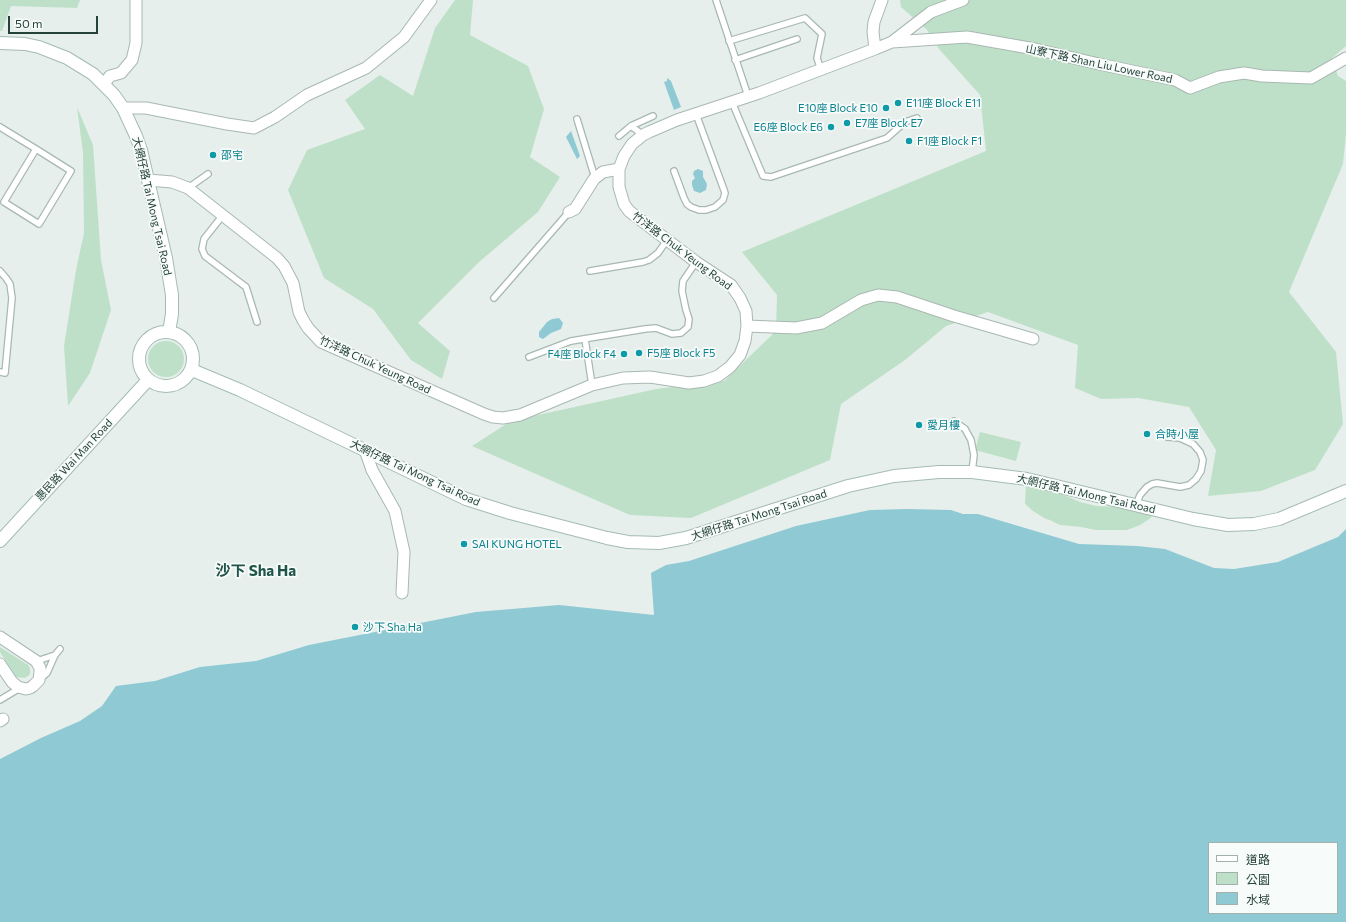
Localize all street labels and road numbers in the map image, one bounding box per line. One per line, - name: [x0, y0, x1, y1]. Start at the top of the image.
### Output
- street label: 山寮下路 Shan Liu Lower Road: [1024, 42, 1174, 86]
- street label: 大網仔路 Tai Mong Tsai Road: [130, 135, 174, 277]
- street label: 竹洋路 Chuk Yeung Road: [630, 209, 734, 293]
- street label: 竹洋路 Chuk Yeung Road: [317, 333, 433, 397]
- street label: 惠民路 Wai Man Road: [33, 416, 115, 504]
- street label: 大網仔路 Tai Mong Tsai Road: [348, 437, 482, 509]
- street label: 大網仔路 Tai Mong Tsai Road: [1015, 472, 1157, 516]
- street label: 大網仔路 Tai Mong Tsai Road: [689, 487, 829, 543]

